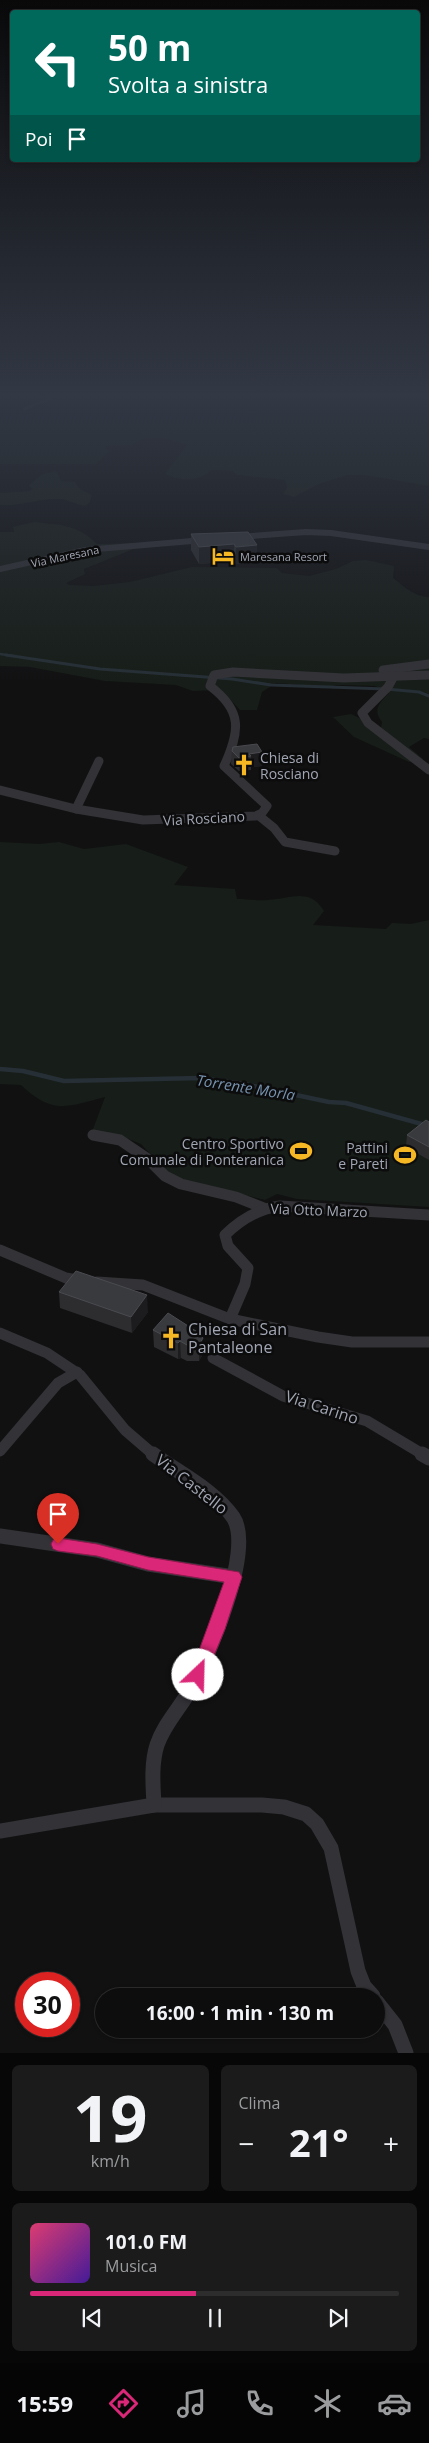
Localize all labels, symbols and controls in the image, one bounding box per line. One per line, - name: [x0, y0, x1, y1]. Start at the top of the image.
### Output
- text: 50 m: [108, 24, 191, 71]
- icon: left: [25, 30, 90, 95]
- text: Svolta a sinistra: [108, 69, 268, 99]
- icon: arrive: [63, 125, 91, 153]
- text: Poi: [25, 126, 53, 152]
- street label: Via Maresana: [30, 541, 100, 571]
- hotel icon: Maresana Resort: [210, 543, 236, 569]
- place label: Maresana Resort: [240, 549, 327, 564]
- place label: Chiesa di Rosciano: [260, 748, 319, 783]
- church icon: Chiesa di Rosciano: [231, 752, 257, 778]
- street label: Via Rosciano: [163, 806, 245, 830]
- water label: Torrente Morla: [195, 1069, 297, 1105]
- place label: Centro Sportivo Comunale di Ponteranica: [120, 1134, 284, 1169]
- sports icon: Centro Sportivo Comunale di Ponteranica: [288, 1138, 314, 1164]
- place label: Pattini e Pareti: [338, 1138, 388, 1173]
- sports icon: Pattini e Pareti: [392, 1142, 418, 1168]
- street label: Via Otto Marzo: [270, 1199, 368, 1221]
- place label: Chiesa di San Pantaleone: [188, 1318, 287, 1358]
- church icon: Chiesa di San Pantaleone: [158, 1325, 184, 1351]
- street label: Via Carino: [283, 1385, 361, 1429]
- street label: Via Castello: [151, 1449, 233, 1519]
- pin: [37, 1493, 79, 1544]
- icon: arrive: [44, 1500, 72, 1528]
- position arrow: [171, 1648, 223, 1700]
- speed limit sign: 30: [15, 1972, 80, 2037]
- text: 16:00 · 1 min · 130 m: [146, 2000, 334, 2026]
- text: 19: [73, 2073, 147, 2161]
- text: Clima: [239, 2092, 280, 2114]
- text: 21°: [289, 2116, 349, 2168]
- text: −: [239, 2124, 255, 2162]
- text: +: [383, 2124, 399, 2162]
- text: km/h: [91, 2150, 130, 2172]
- text: 101.0 FM: [105, 2229, 187, 2255]
- text: Musica: [105, 2255, 157, 2277]
- icon: previous: [78, 2304, 106, 2332]
- icon: pause: [201, 2304, 229, 2332]
- icon: next: [324, 2304, 352, 2332]
- icon: directions: [106, 2386, 141, 2421]
- icon: music: [174, 2386, 209, 2421]
- icon: phone: [242, 2386, 277, 2421]
- icon: climate: [310, 2386, 345, 2421]
- icon: car: [377, 2386, 412, 2421]
- text: 15:59: [16, 2388, 73, 2418]

